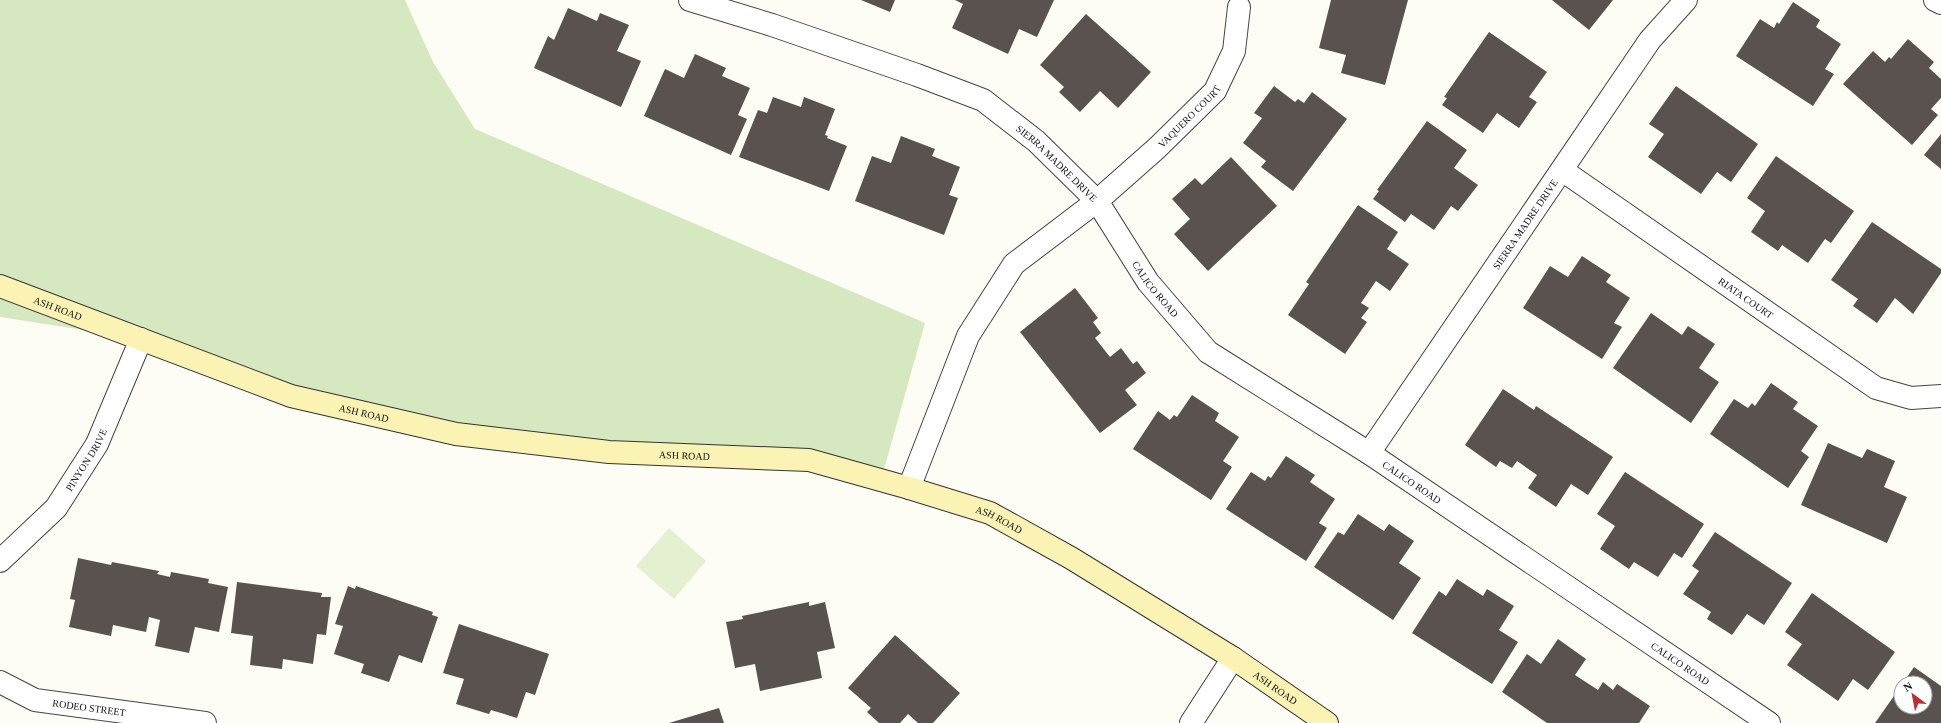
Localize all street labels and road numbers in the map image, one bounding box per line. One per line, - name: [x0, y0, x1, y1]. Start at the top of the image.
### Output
- street label: VAQUERO COURT: [1156, 84, 1223, 150]
- street label: SIERRA MADRE DRIVE: [1014, 123, 1099, 204]
- street label: SIERRA MADRE DRIVE: [1491, 177, 1560, 271]
- street label: CALICO ROAD: [1130, 259, 1180, 319]
- street label: RIATA COURT: [1716, 275, 1775, 321]
- street label: ASH ROAD: [32, 294, 84, 323]
- street label: ASH ROAD: [338, 402, 390, 424]
- street label: PINYON DRIVE: [63, 427, 109, 493]
- street label: ASH ROAD: [659, 449, 710, 462]
- street label: CALICO ROAD: [1380, 459, 1443, 506]
- street label: ASH ROAD: [974, 504, 1024, 536]
- street label: CALICO ROAD: [1649, 640, 1711, 687]
- street label: ASH ROAD: [1251, 669, 1299, 707]
- street label: RODEO STREET: [52, 697, 126, 718]

